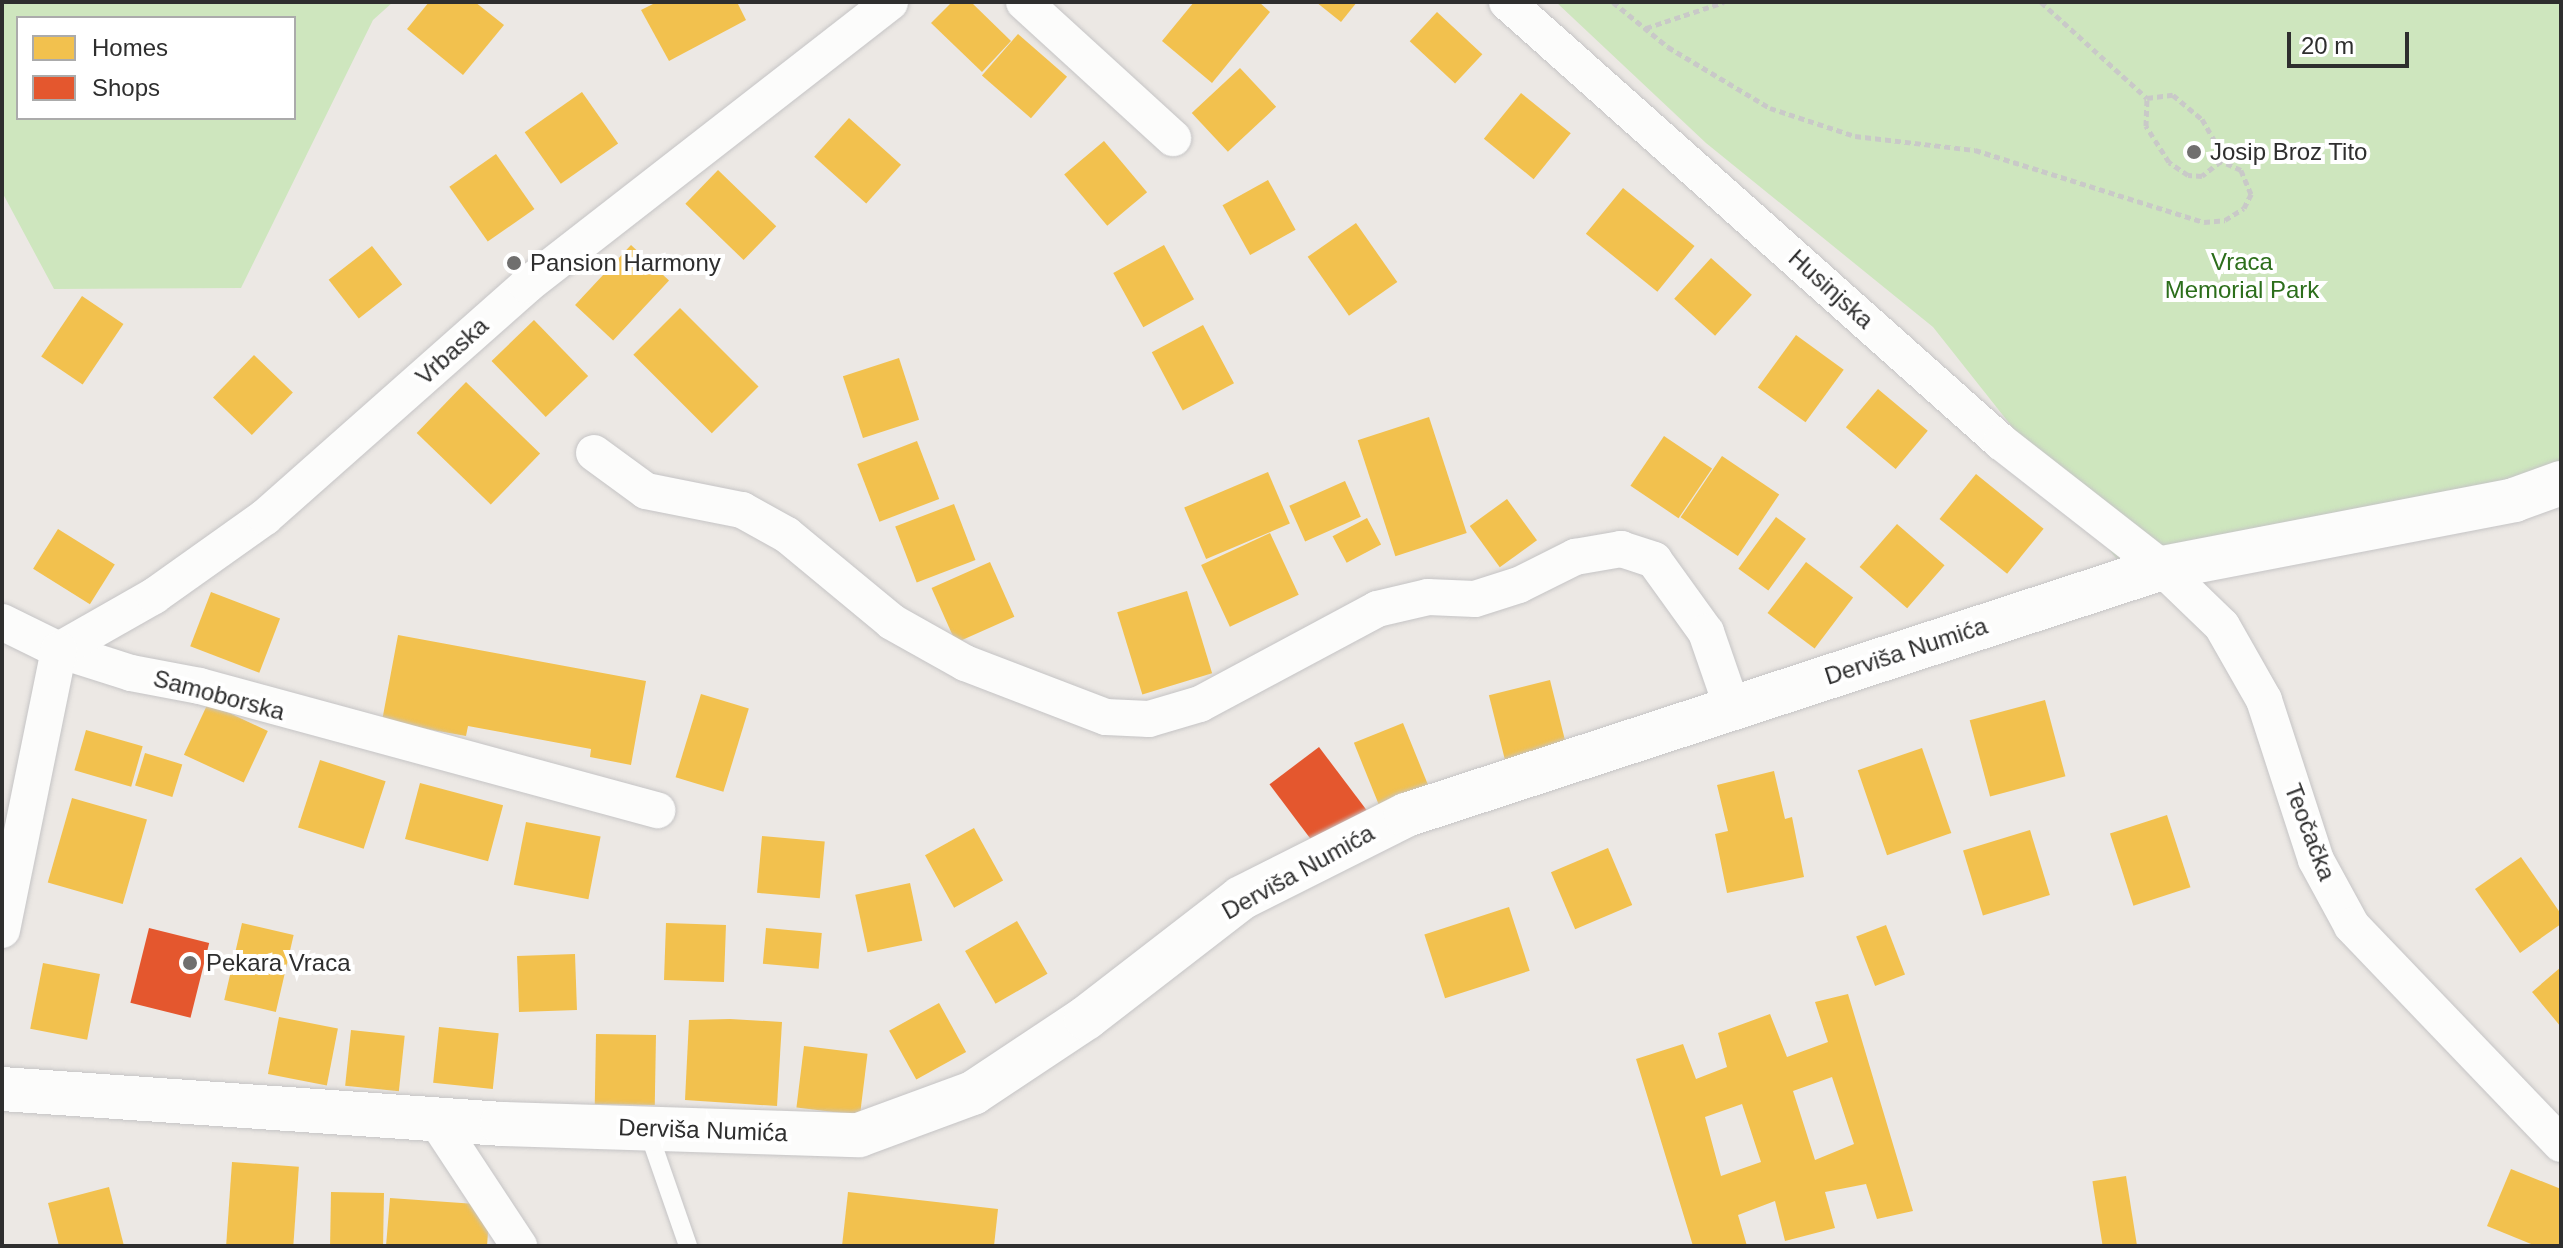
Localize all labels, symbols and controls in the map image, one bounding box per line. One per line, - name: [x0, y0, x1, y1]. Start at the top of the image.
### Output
- legend: [16, 16, 296, 120]
- scale bar: [2291, 16, 2413, 66]
- text: 20 m: [2301, 32, 2354, 59]
- text: Homes: [92, 34, 168, 61]
- text: Shops: [92, 74, 160, 101]
- place label: Josip Broz Tito: [2210, 138, 2368, 166]
- marker: Josip Broz Tito: [2185, 143, 2203, 161]
- street label: Husinjska: [1783, 243, 1879, 335]
- park label: Vraca Memorial Park: [2165, 248, 2319, 304]
- place label: Pansion Harmony: [530, 249, 721, 277]
- marker: Pansion Harmony: [505, 254, 523, 272]
- street label: Vrbaska: [410, 311, 494, 391]
- street label: Derviša Numića: [1821, 611, 1991, 691]
- street label: Samoborska: [150, 664, 288, 726]
- street label: Teočačka: [2278, 780, 2342, 884]
- street label: Derviša Numića: [1217, 818, 1379, 926]
- place label: Pekara Vraca: [206, 949, 351, 977]
- marker: Pekara Vraca: [181, 954, 199, 972]
- street label: Derviša Numića: [618, 1113, 788, 1147]

